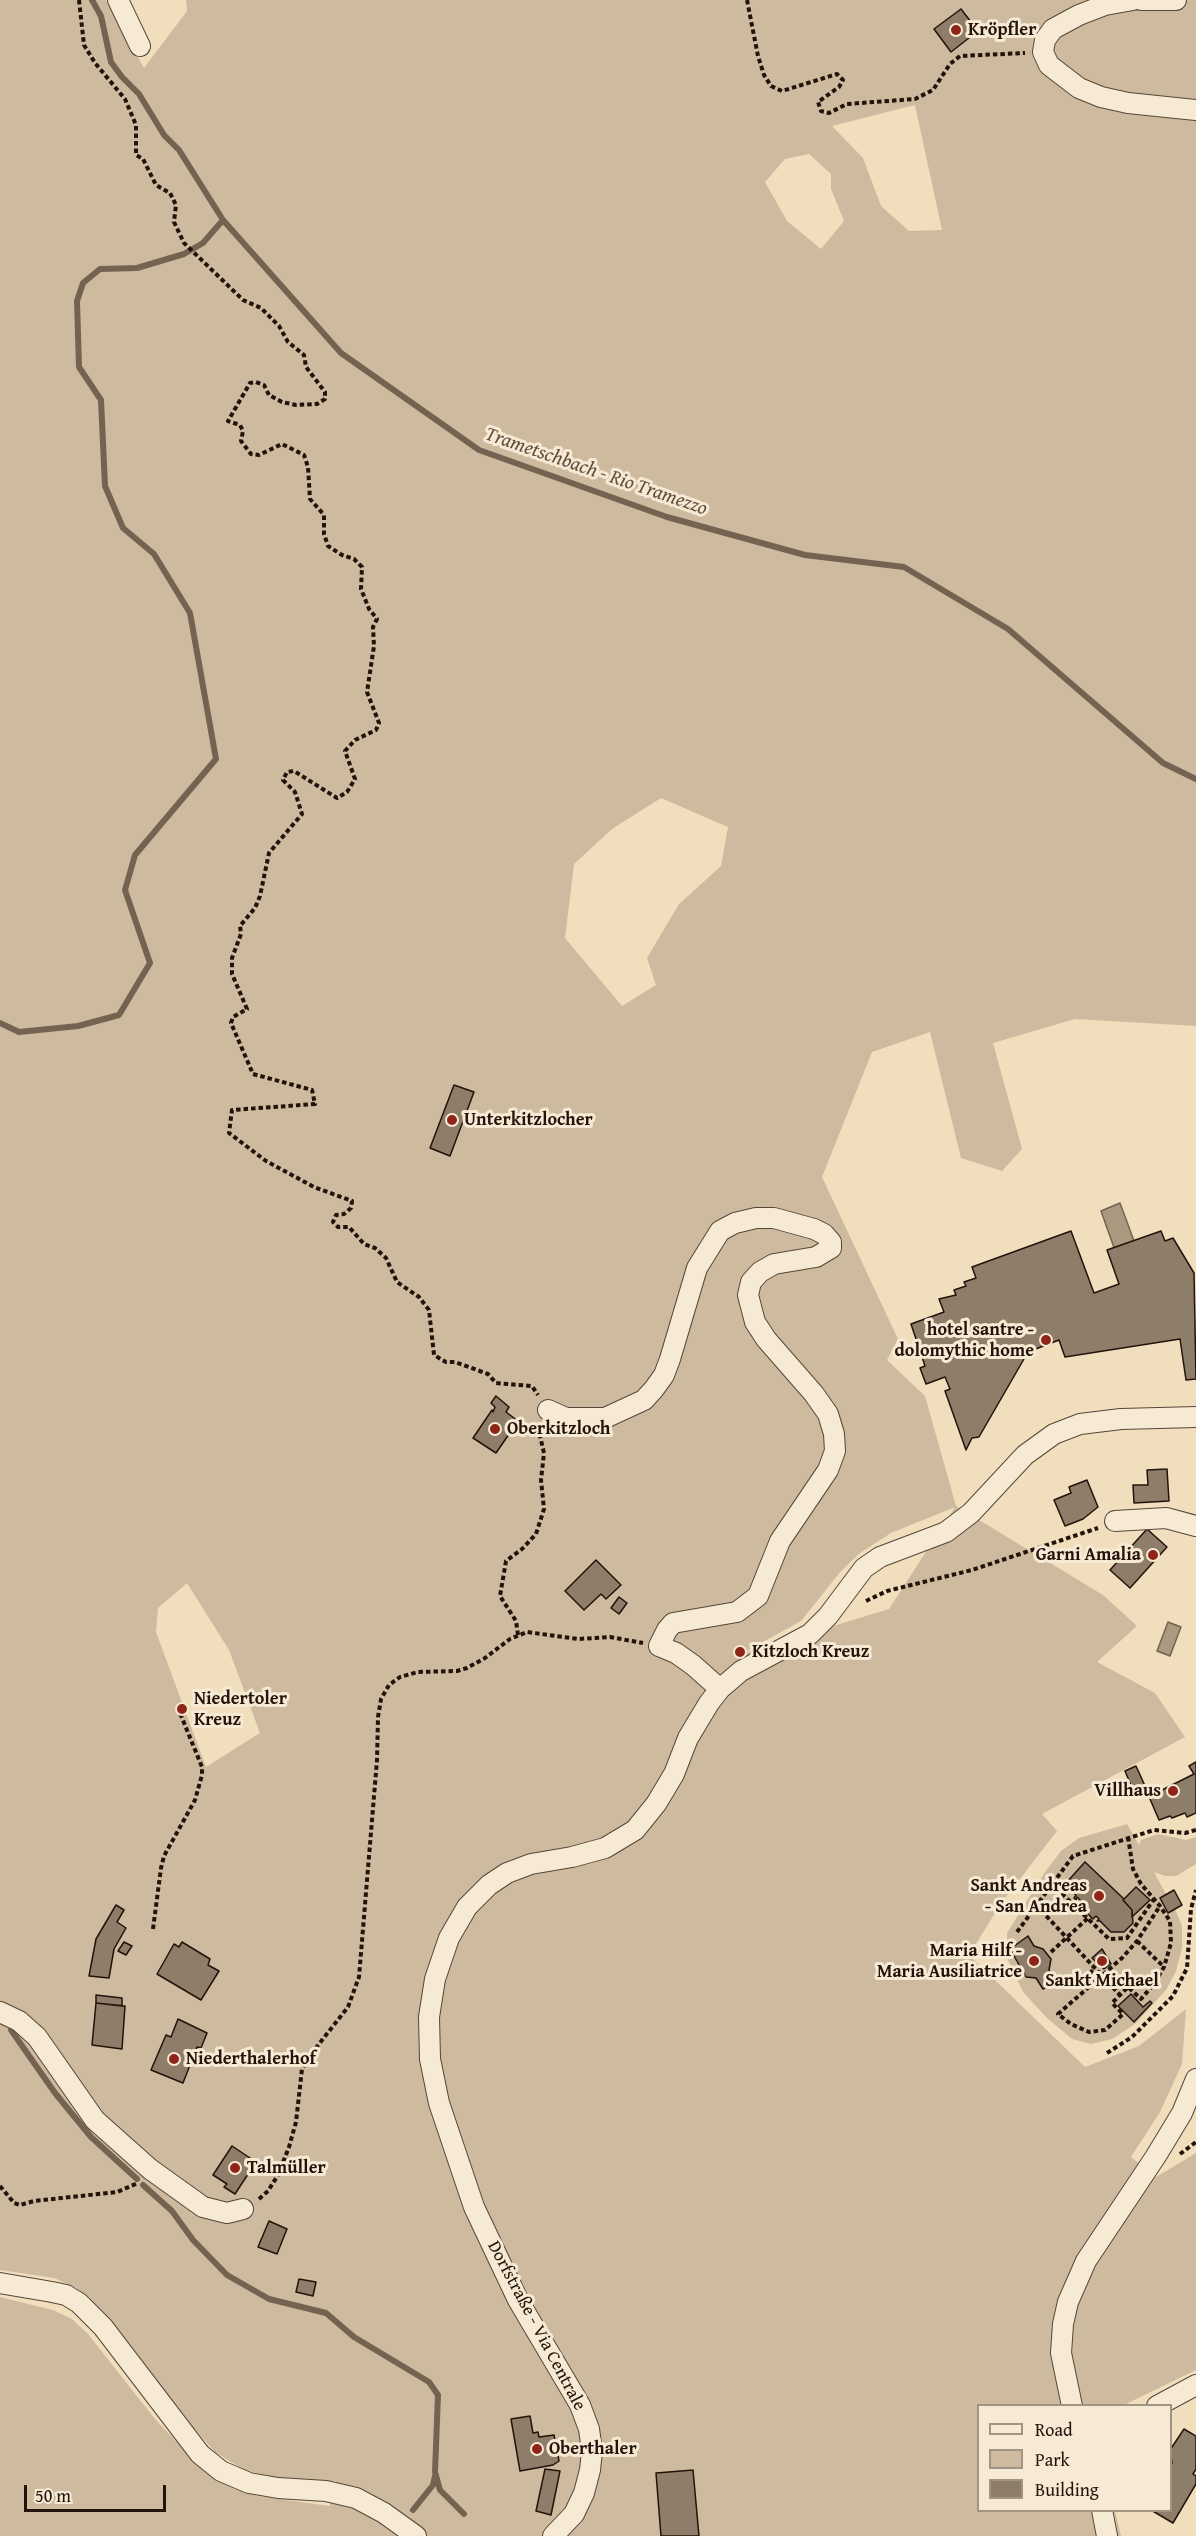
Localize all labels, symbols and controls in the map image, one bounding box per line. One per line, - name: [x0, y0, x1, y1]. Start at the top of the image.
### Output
- place label: Kröpfler: [968, 19, 1036, 41]
- marker: Kröpfler: [949, 23, 963, 37]
- water label: Trametschbach - Rio Tramezzo: [482, 423, 710, 521]
- place label: Unterkitzlocher: [464, 1109, 593, 1131]
- marker: Unterkitzlocher: [445, 1113, 459, 1127]
- place label: hotel santre - dolomythic home: [894, 1319, 1034, 1362]
- marker: hotel santre - dolomythic home: [1039, 1333, 1053, 1347]
- place label: Oberkitzloch: [507, 1418, 610, 1440]
- marker: Oberkitzloch: [488, 1422, 502, 1436]
- place label: Garni Amalia: [1036, 1544, 1141, 1566]
- marker: Garni Amalia: [1146, 1548, 1160, 1562]
- place label: Kitzloch Kreuz: [752, 1641, 869, 1663]
- marker: Kitzloch Kreuz: [733, 1645, 747, 1659]
- place label: Niedertoler Kreuz: [194, 1688, 287, 1730]
- marker: Niedertoler Kreuz: [175, 1702, 189, 1716]
- place label: Villhaus: [1094, 1780, 1161, 1802]
- marker: Villhaus: [1166, 1784, 1180, 1798]
- place label: Sankt Andreas - San Andrea: [970, 1875, 1087, 1918]
- marker: Sankt Andreas - San Andrea: [1092, 1889, 1106, 1903]
- place label: Maria Hilf - Maria Ausiliatrice: [877, 1940, 1022, 1982]
- marker: Maria Hilf - Maria Ausiliatrice: [1027, 1954, 1041, 1968]
- marker: Sankt Michael: [1095, 1954, 1109, 1968]
- place label: Sankt Michael: [1045, 1970, 1159, 1992]
- place label: Niederthalerhof: [186, 2048, 316, 2070]
- marker: Niederthalerhof: [167, 2052, 181, 2066]
- place label: Talmüller: [247, 2157, 326, 2179]
- marker: Talmüller: [228, 2161, 242, 2175]
- street label: Dorfstraße - Via Centrale: [482, 2238, 590, 2414]
- legend: [977, 2404, 1172, 2512]
- text: Road: [1035, 2416, 1073, 2443]
- place label: Oberthaler: [549, 2438, 637, 2460]
- marker: Oberthaler: [530, 2442, 544, 2456]
- text: Park: [1035, 2446, 1070, 2473]
- scale bar: [27, 2473, 170, 2511]
- text: Building: [1035, 2476, 1099, 2503]
- text: 50 m: [35, 2482, 71, 2509]

